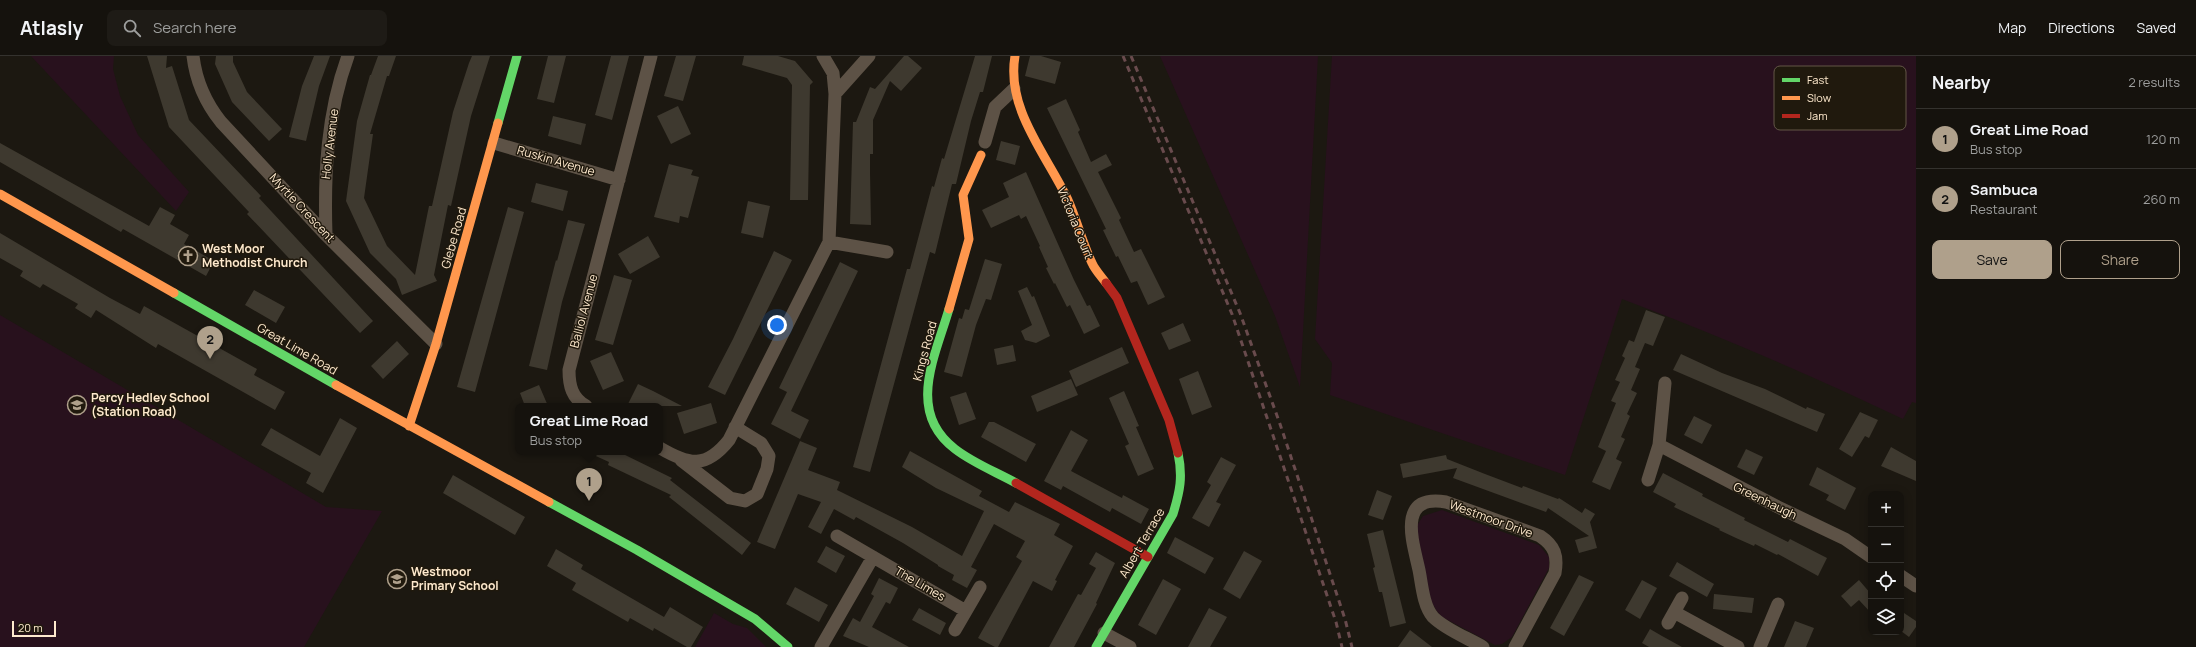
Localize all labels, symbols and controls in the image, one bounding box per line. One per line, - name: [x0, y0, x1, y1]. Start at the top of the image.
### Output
- search box: [107, 10, 387, 46]
- text: Atlasly: [20, 15, 83, 41]
- icon: search: [121, 17, 143, 39]
- text: Search here: [153, 17, 236, 38]
- text: Map: [1998, 18, 2026, 37]
- text: Directions: [2048, 18, 2115, 37]
- text: Saved: [2137, 18, 2176, 37]
- legend: [1774, 66, 1906, 130]
- text: Nearby: [1932, 71, 1990, 94]
- text: Fast: [1807, 72, 1829, 87]
- text: 2 results: [2128, 73, 2180, 91]
- text: Slow: [1807, 90, 1832, 105]
- street label: Holly Avenue: [317, 108, 342, 180]
- text: Jam: [1807, 108, 1828, 123]
- text: Great Lime Road: [1970, 119, 2089, 140]
- text: 1: [1942, 130, 1948, 148]
- text: 120 m: [2146, 130, 2180, 148]
- text: Bus stop: [1970, 140, 2022, 158]
- street label: Ruskin Avenue: [515, 141, 597, 180]
- street label: Myrtle Crescent: [266, 169, 339, 246]
- text: Sambuca: [1970, 179, 2038, 200]
- street label: Victoria Court: [1053, 184, 1098, 262]
- text: 2: [1941, 190, 1949, 208]
- text: 260 m: [2143, 190, 2180, 208]
- text: Restaurant: [1970, 200, 2037, 218]
- street label: Glebe Road: [437, 205, 470, 271]
- place label: West Moor Methodist Church: [202, 240, 307, 271]
- button: Save: [1932, 240, 2052, 279]
- button: Share: [2060, 240, 2180, 279]
- church icon: West Moor Methodist Church: [177, 245, 199, 267]
- street label: Balliol Avenue: [565, 272, 602, 350]
- your location: [767, 315, 787, 335]
- street label: Great Lime Road: [254, 319, 341, 379]
- street label: Kings Road: [908, 319, 941, 383]
- pin: 2: [197, 326, 223, 359]
- place label: Percy Hedley School (Station Road): [91, 389, 210, 420]
- school or university icon: Percy Hedley School (Station Road): [66, 394, 88, 416]
- popup: [515, 403, 663, 455]
- text: Great Lime Road: [530, 410, 648, 431]
- text: Bus stop: [530, 431, 582, 449]
- pin: 1: [576, 468, 602, 501]
- street label: Greenhaugh: [1731, 478, 1800, 523]
- map controls: [1868, 491, 1904, 635]
- button: +: [1868, 491, 1904, 527]
- street label: Westmoor Drive: [1447, 496, 1535, 542]
- street label: Albert Terrace: [1115, 505, 1168, 581]
- button: −: [1868, 527, 1904, 563]
- street label: The Limes: [892, 562, 949, 605]
- place label: Westmoor Primary School: [411, 563, 499, 594]
- button: locate: [1868, 563, 1904, 599]
- school or university icon: Westmoor Primary School: [386, 568, 408, 590]
- button: layers: [1868, 599, 1904, 635]
- scale bar: [12, 619, 56, 638]
- text: 20 m: [18, 620, 43, 635]

